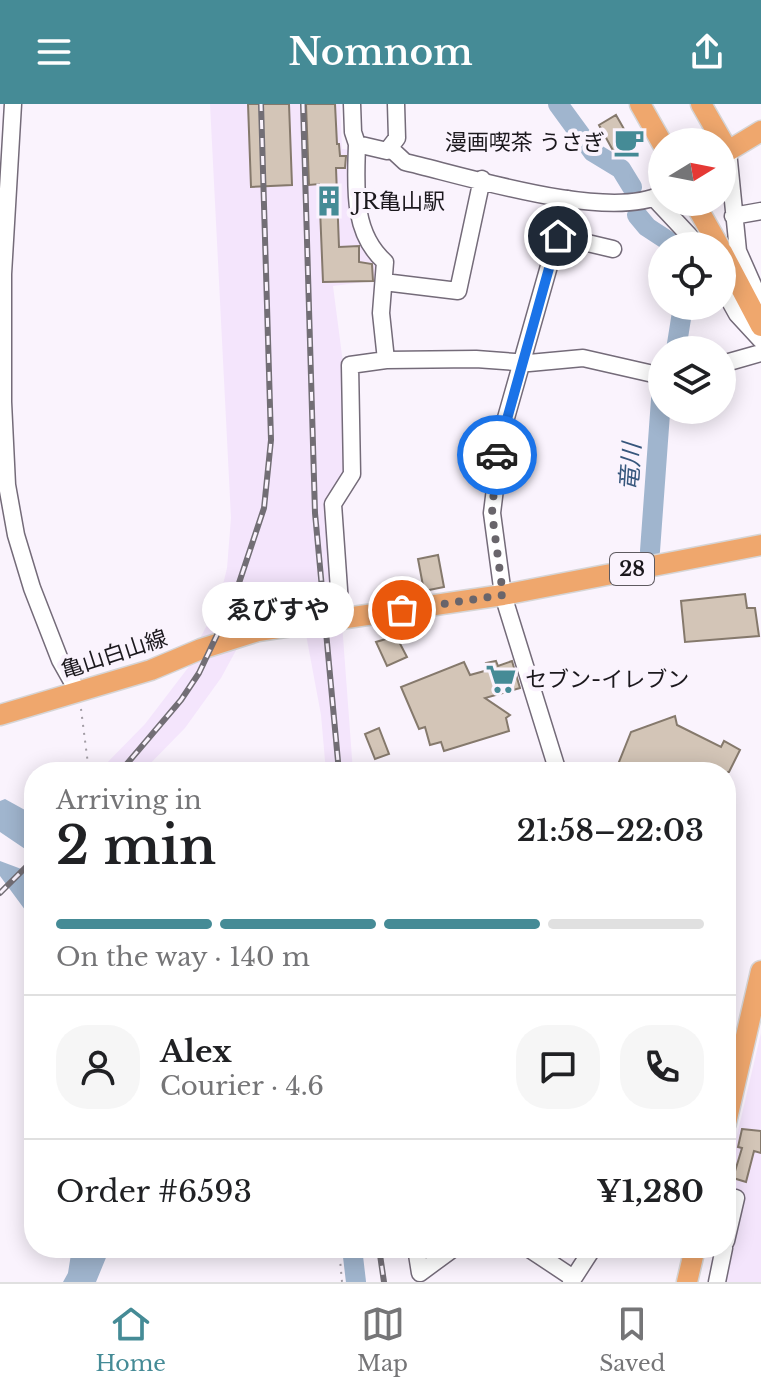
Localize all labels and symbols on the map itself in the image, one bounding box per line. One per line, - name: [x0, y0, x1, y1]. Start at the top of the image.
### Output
- cafe icon: 漫画喫茶 うさぎ: [612, 125, 646, 159]
- north arrow: [648, 128, 736, 216]
- place label: 漫画喫茶 うさぎ: [445, 129, 605, 156]
- building icon: JR亀山駅: [312, 184, 346, 218]
- place label: JR亀山駅: [350, 188, 445, 215]
- pin: [524, 202, 592, 270]
- courier: [457, 415, 537, 495]
- water label: 竜川: [614, 439, 646, 492]
- road number: 28: [610, 553, 654, 585]
- pin: [368, 576, 436, 644]
- callout: ゑびすや: [202, 582, 354, 638]
- street label: 亀山白山線: [58, 624, 170, 684]
- supermarket icon: セブン-イレブン: [484, 662, 518, 696]
- place label: セブン-イレブン: [525, 666, 689, 693]

